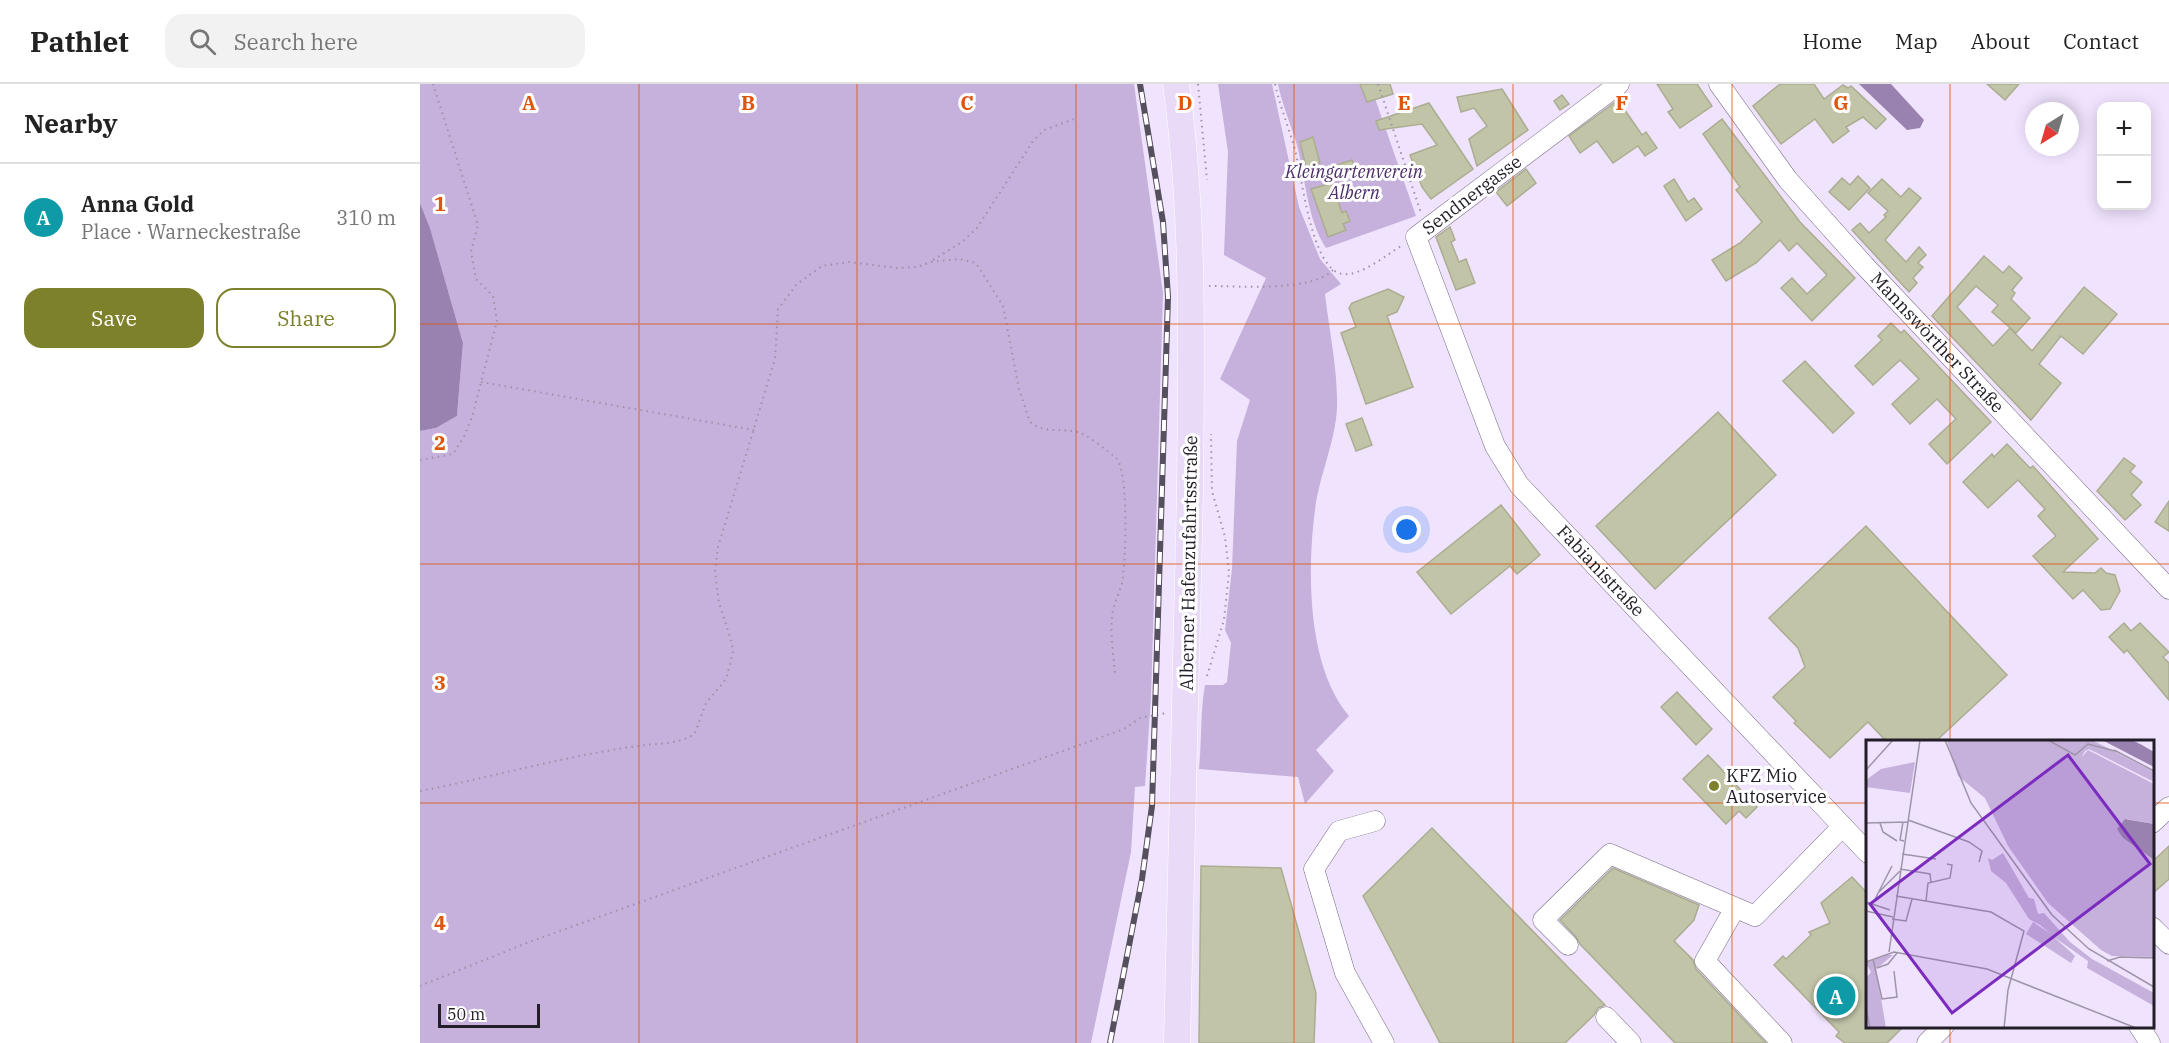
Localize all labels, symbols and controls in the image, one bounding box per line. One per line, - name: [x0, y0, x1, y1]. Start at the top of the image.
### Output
- search box: [165, 14, 585, 68]
- text: Pathlet: [30, 23, 129, 60]
- icon: search: [186, 25, 219, 58]
- text: Search here: [234, 27, 358, 56]
- text: Home: [1802, 27, 1862, 55]
- text: Map: [1895, 27, 1938, 55]
- text: About: [1971, 27, 2030, 55]
- text: Contact: [2063, 27, 2139, 55]
- text: A: [522, 89, 536, 116]
- text: B: [741, 89, 755, 116]
- text: C: [960, 89, 974, 116]
- text: D: [1177, 89, 1193, 116]
- text: E: [1397, 89, 1411, 116]
- text: F: [1616, 89, 1628, 116]
- text: G: [1833, 89, 1849, 116]
- north arrow: [2025, 102, 2079, 156]
- map controls: [2097, 102, 2151, 210]
- button: +: [2097, 102, 2151, 156]
- text: Nearby: [24, 106, 118, 140]
- street label: Sendnergasse: [1417, 150, 1526, 239]
- button: −: [2097, 156, 2151, 210]
- park label: Kleingartenverein Albern: [1284, 160, 1424, 204]
- text: Anna Gold: [81, 189, 194, 218]
- text: 1: [434, 190, 446, 217]
- text: A: [37, 204, 50, 231]
- text: 310 m: [336, 204, 396, 231]
- text: Place · Warneckestraße: [81, 218, 301, 245]
- street label: Mannswörther Straße: [1866, 267, 2009, 418]
- button: Save: [24, 288, 204, 348]
- button: Share: [216, 288, 396, 348]
- text: 2: [434, 429, 446, 456]
- street label: Alberner Hafenzufahrtsstraße: [1175, 435, 1202, 691]
- your location: [1392, 515, 1421, 544]
- street label: Fabianistraße: [1552, 520, 1650, 621]
- text: 3: [434, 669, 446, 696]
- inset map: [1866, 740, 2154, 1028]
- place label: KFZ Mio Autoservice: [1726, 764, 1827, 808]
- marker: KFZ Mio Autoservice: [1707, 779, 1721, 793]
- text: 4: [434, 909, 446, 936]
- pin: A: [1816, 974, 1856, 1018]
- scale bar: [438, 1001, 540, 1028]
- text: 50 m: [447, 1004, 485, 1024]

